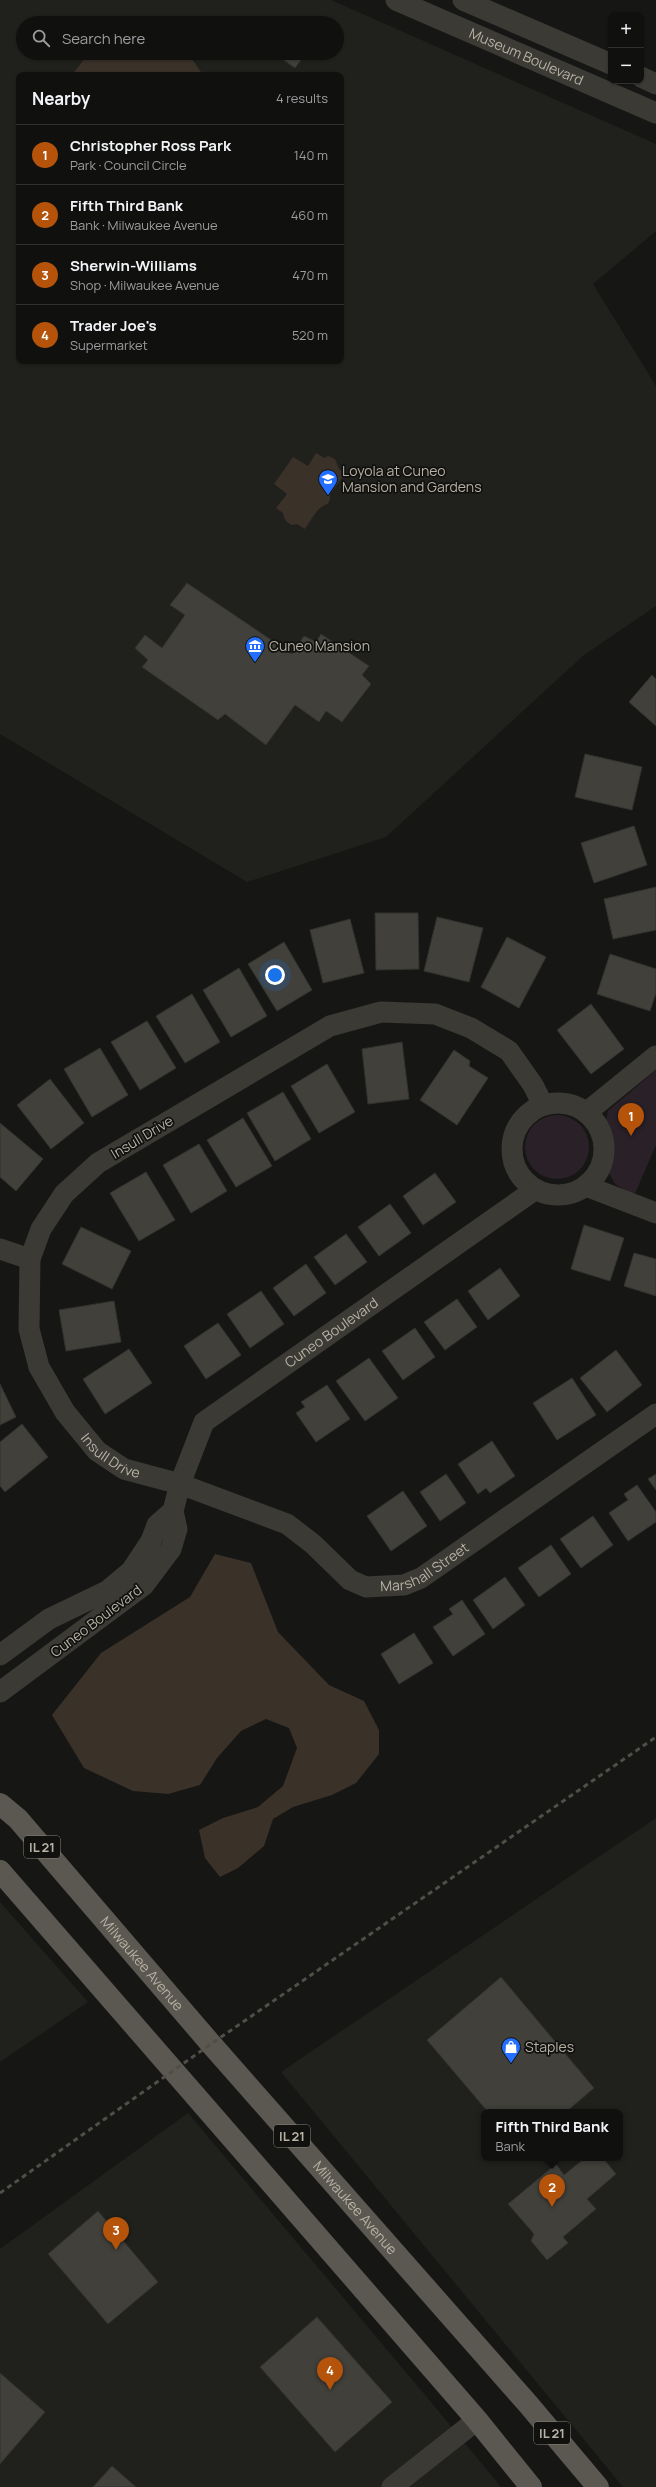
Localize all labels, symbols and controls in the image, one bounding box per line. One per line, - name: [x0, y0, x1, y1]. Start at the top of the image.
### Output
- map controls: [608, 12, 644, 84]
- button: +: [608, 12, 644, 48]
- search box: [16, 16, 344, 60]
- street label: Museum Boulevard: [466, 23, 587, 89]
- icon: search: [30, 27, 52, 49]
- text: Search here: [62, 28, 145, 49]
- button: −: [608, 48, 644, 84]
- text: Nearby: [32, 87, 90, 110]
- text: 4 results: [276, 89, 328, 107]
- text: Christopher Ross Park: [70, 135, 231, 156]
- text: 1: [42, 146, 48, 164]
- text: 140 m: [294, 146, 328, 164]
- text: Park · Council Circle: [70, 156, 187, 174]
- text: Fifth Third Bank: [70, 195, 183, 216]
- text: 2: [41, 206, 49, 224]
- text: 460 m: [291, 206, 328, 224]
- text: Bank · Milwaukee Avenue: [70, 216, 218, 234]
- text: Sherwin-Williams: [70, 255, 197, 276]
- text: 3: [41, 266, 49, 284]
- text: 470 m: [292, 266, 328, 284]
- text: Shop · Milwaukee Avenue: [70, 276, 219, 294]
- text: Trader Joe's: [70, 315, 157, 336]
- text: 4: [41, 326, 49, 344]
- text: 520 m: [292, 326, 328, 344]
- text: Supermarket: [70, 336, 148, 354]
- place label: Loyola at Cuneo Mansion and Gardens: [342, 461, 482, 496]
- school or university icon: Loyola at Cuneo Mansion and Gardens: [317, 468, 339, 496]
- museum icon: Cuneo Mansion: [244, 635, 266, 663]
- place label: Cuneo Mansion: [269, 636, 370, 655]
- your location: [265, 965, 285, 985]
- pin: 1: [618, 1103, 644, 1136]
- street label: Insull Drive: [107, 1111, 176, 1163]
- street label: Cuneo Boulevard: [281, 1293, 382, 1372]
- street label: Insull Drive: [77, 1429, 142, 1482]
- street label: Marshall Street: [380, 1537, 473, 1595]
- street label: Cuneo Boulevard: [46, 1580, 145, 1661]
- road number: IL 21: [24, 1836, 60, 1858]
- street label: Milwaukee Avenue: [97, 1912, 188, 2015]
- shop icon: Staples: [500, 2036, 522, 2064]
- place label: Staples: [525, 2037, 574, 2056]
- popup: [481, 2109, 623, 2161]
- text: Fifth Third Bank: [496, 2116, 608, 2137]
- road number: IL 21: [274, 2125, 310, 2147]
- text: Bank: [496, 2137, 525, 2155]
- street label: Milwaukee Avenue: [309, 2157, 402, 2258]
- pin: 2: [539, 2174, 565, 2207]
- pin: 3: [103, 2217, 129, 2250]
- pin: 4: [317, 2357, 343, 2390]
- road number: IL 21: [534, 2422, 570, 2444]

